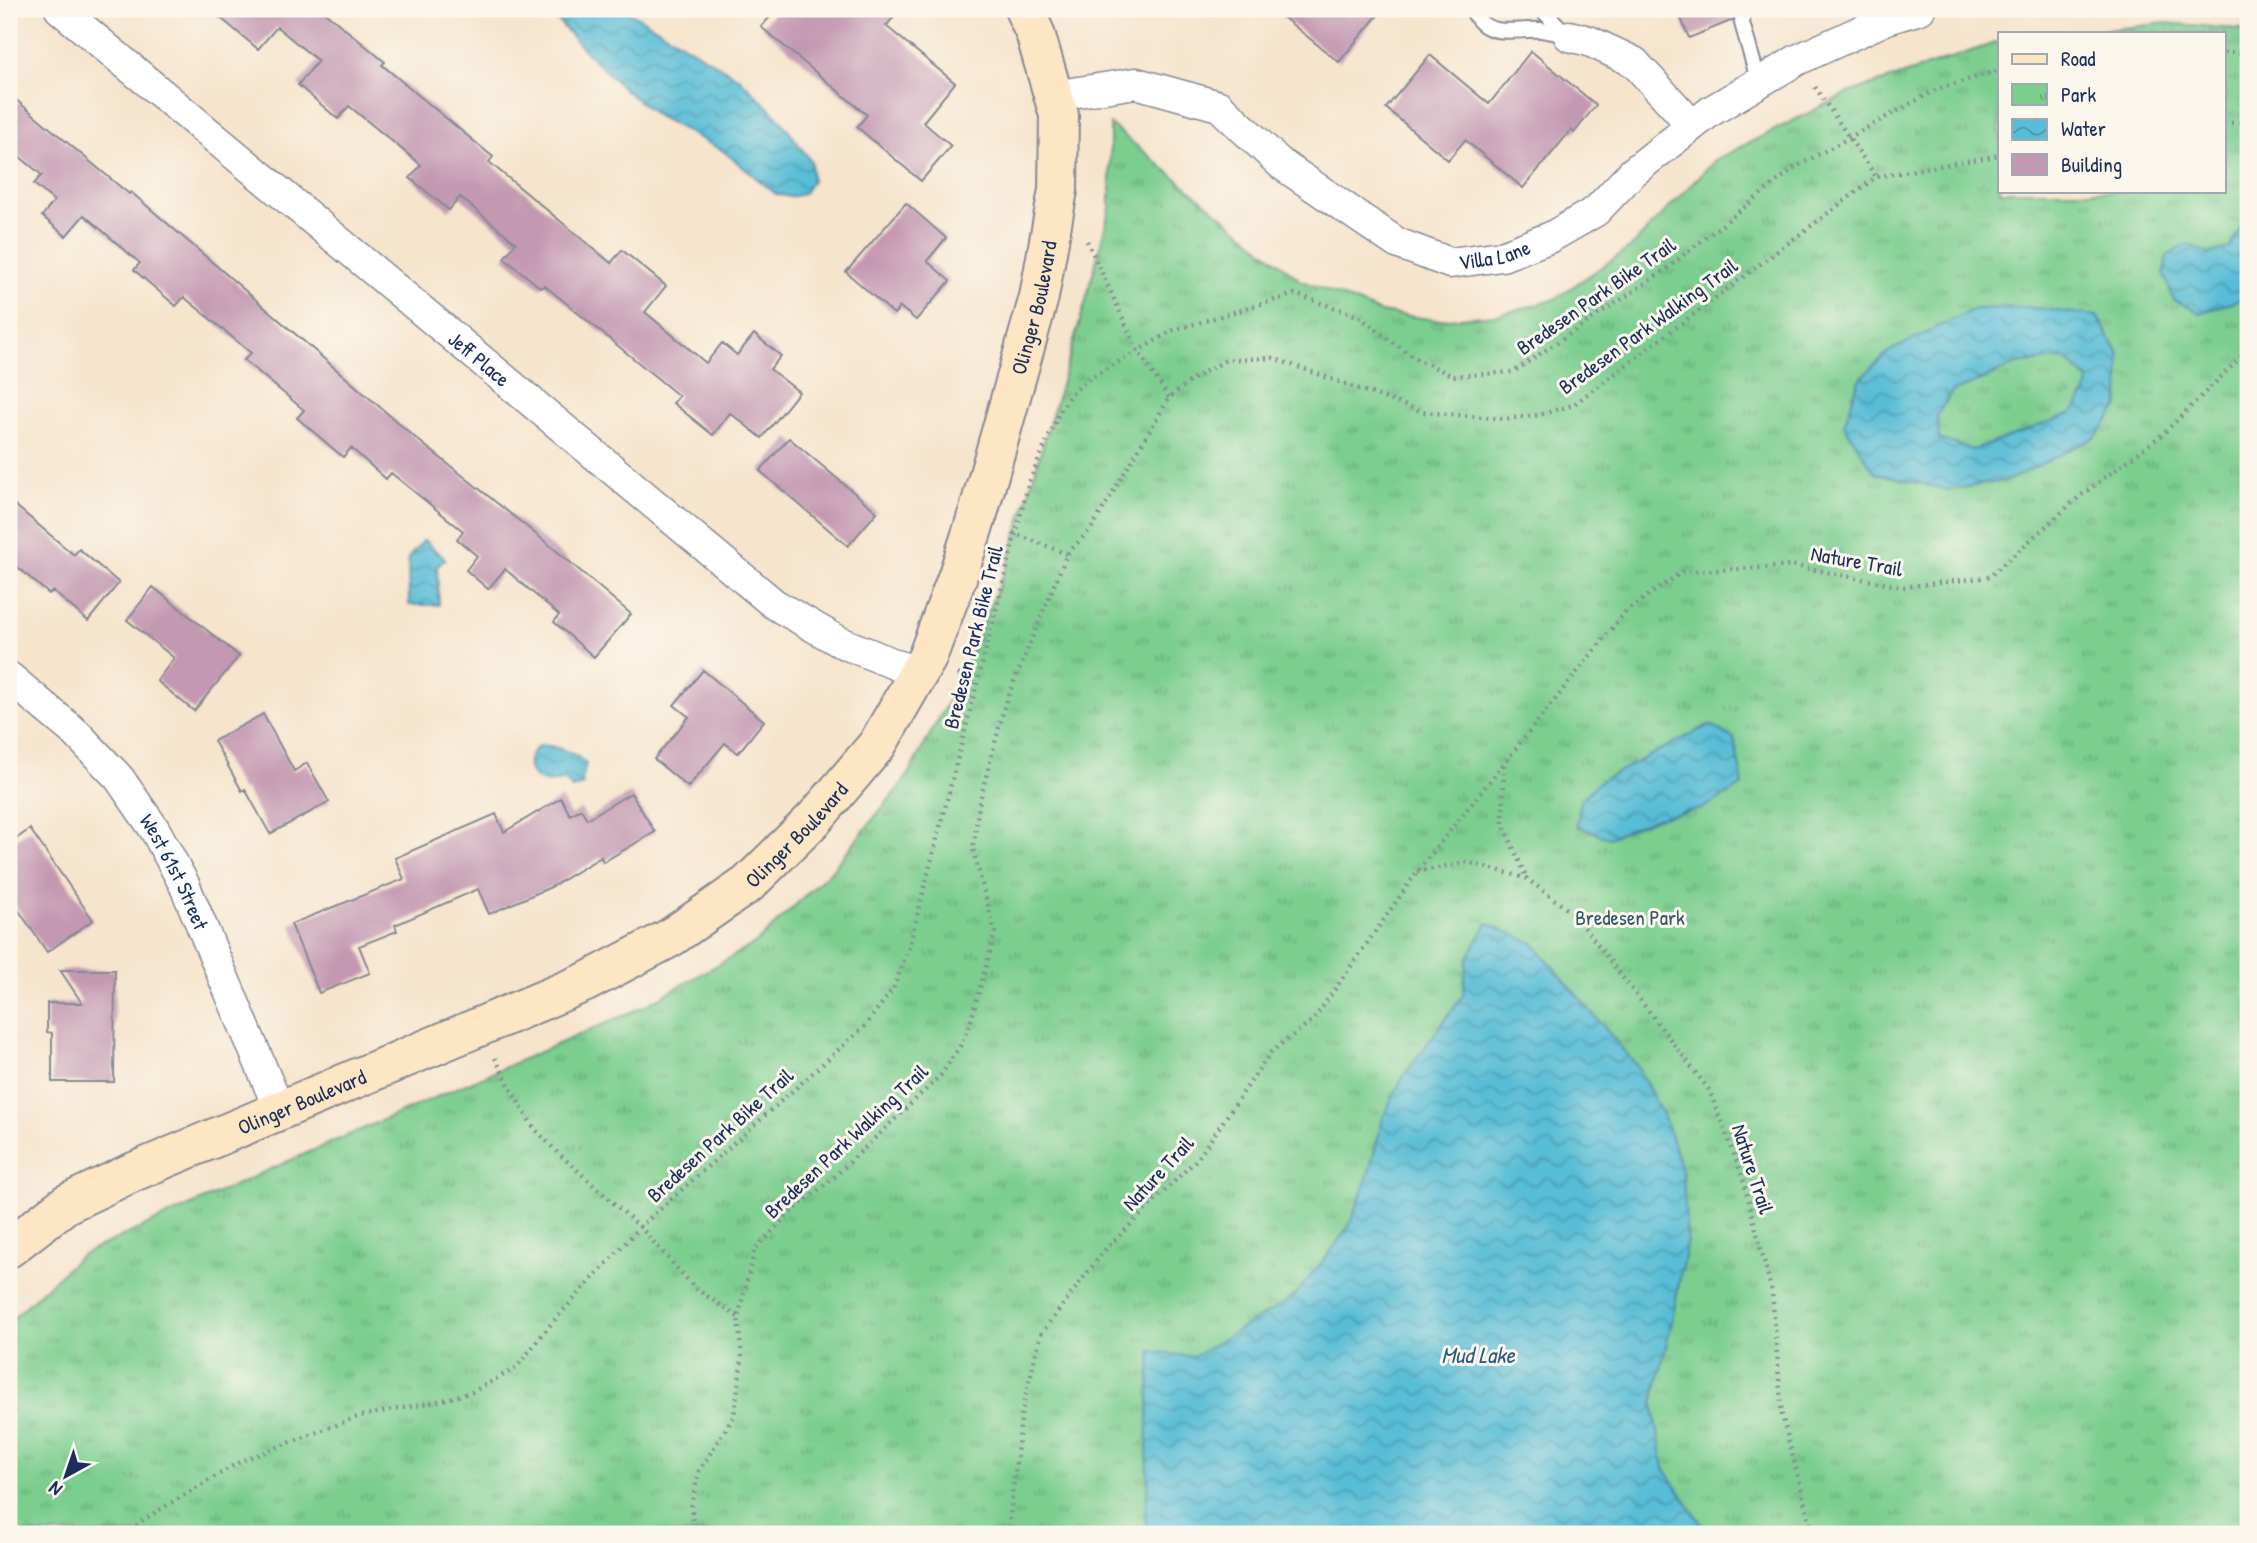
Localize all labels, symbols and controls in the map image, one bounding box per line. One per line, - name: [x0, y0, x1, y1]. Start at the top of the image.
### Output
- legend: [1998, 32, 2226, 192]
- text: Road: [2061, 44, 2095, 73]
- text: Park: [2061, 80, 2096, 109]
- text: Water: [2061, 114, 2106, 143]
- text: Building: [2061, 150, 2122, 179]
- street label: Bredesen Park Bike Trail: [1511, 230, 1682, 362]
- street label: Villa Lane: [1457, 232, 1534, 276]
- street label: Olinger Boulevard: [1003, 239, 1063, 378]
- street label: Bredesen Park Walking Trail: [1553, 251, 1744, 401]
- street label: Jeff Place: [442, 324, 517, 393]
- street label: Nature Trail: [1809, 539, 1906, 583]
- street label: Bredesen Park Bike Trail: [936, 542, 1010, 732]
- street label: Olinger Boulevard: [738, 776, 854, 894]
- street label: West 61st Street: [133, 808, 216, 935]
- park label: Bredesen Park: [1575, 903, 1685, 932]
- street label: Bredesen Park Walking Trail: [758, 1057, 935, 1225]
- street label: Bredesen Park Bike Trail: [640, 1061, 800, 1209]
- street label: Olinger Boulevard: [233, 1062, 370, 1141]
- street label: Nature Trail: [1725, 1120, 1781, 1218]
- street label: Nature Trail: [1116, 1129, 1201, 1217]
- water label: Mud Lake: [1441, 1339, 1516, 1370]
- north arrow: [32, 1442, 102, 1512]
- text: N: [43, 1476, 67, 1502]

